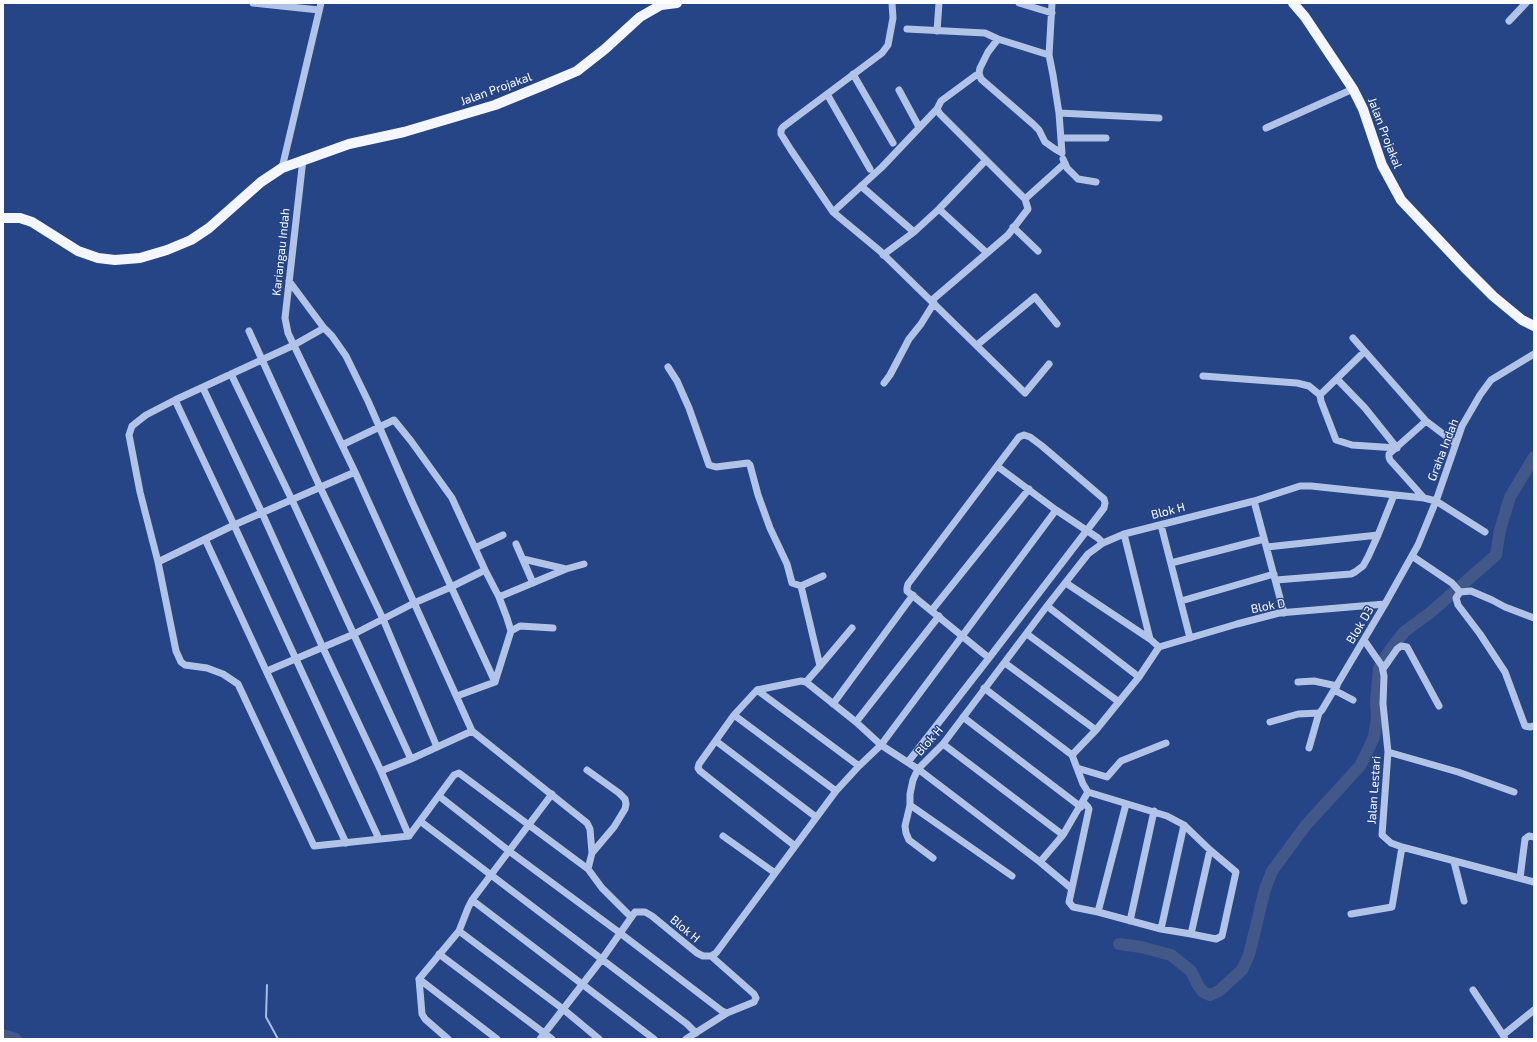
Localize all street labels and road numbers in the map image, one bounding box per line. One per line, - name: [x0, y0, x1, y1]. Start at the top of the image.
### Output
- street label: Jalan Projakal: [458, 69, 534, 109]
- street label: Jalan Projakal: [1365, 95, 1405, 171]
- street label: Kariangau Indah: [269, 207, 293, 297]
- street label: Graha Indah: [1425, 417, 1461, 483]
- street label: Blok H: [1149, 500, 1187, 522]
- street label: Blok D: [1250, 596, 1286, 616]
- street label: Blok D3: [1343, 604, 1377, 646]
- street label: Blok H: [912, 723, 946, 759]
- street label: Jalan Lestari: [1364, 756, 1384, 824]
- street label: Blok H: [667, 912, 703, 946]

